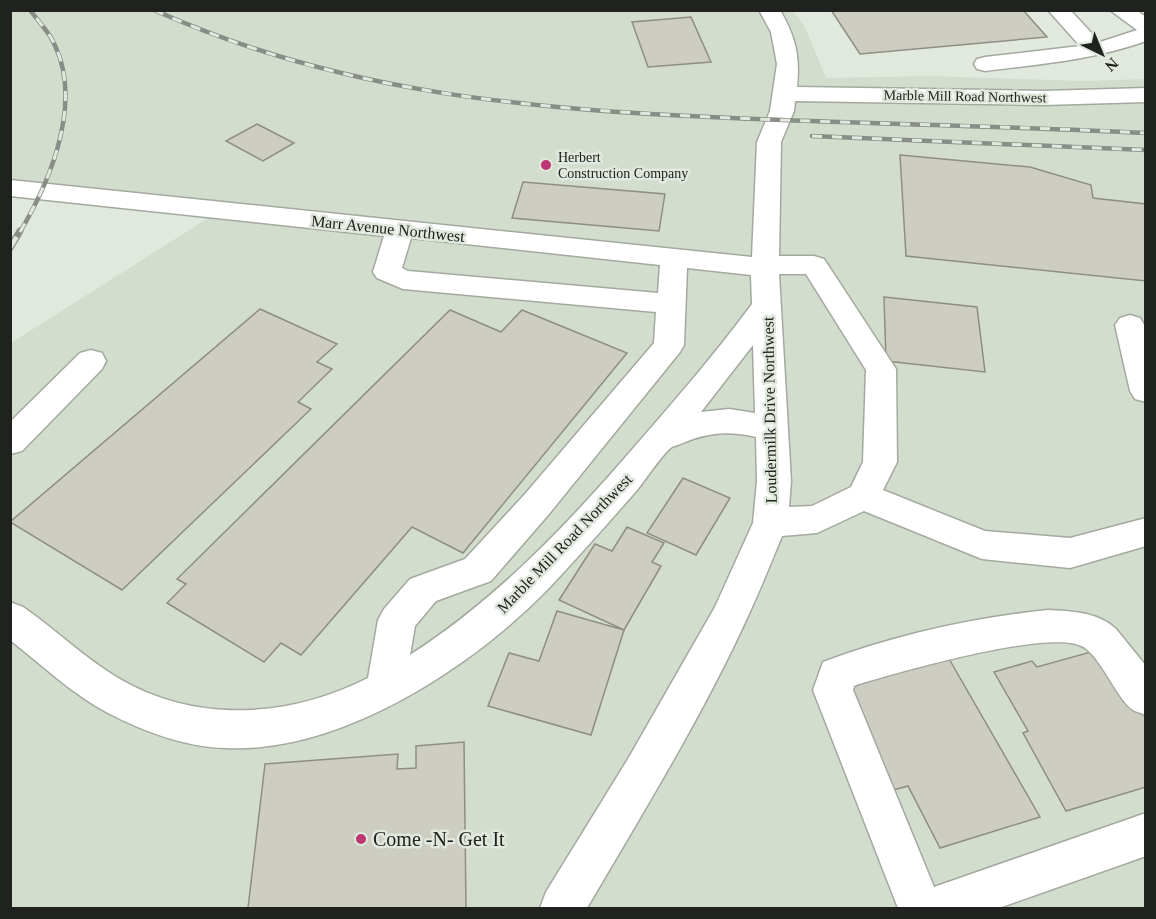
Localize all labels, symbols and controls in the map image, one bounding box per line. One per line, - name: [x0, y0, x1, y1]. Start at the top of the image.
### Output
- north arrow: [1072, 24, 1132, 84]
- text: N: [1102, 54, 1122, 75]
- street label: Marble Mill Road Northwest: [883, 88, 1047, 105]
- place label: Herbert Construction Company: [558, 150, 688, 181]
- marker: Herbert Construction Company: [539, 158, 553, 172]
- street label: Marr Avenue Northwest: [310, 212, 466, 245]
- street label: Loudermilk Drive Northwest: [759, 316, 780, 503]
- street label: Marble Mill Road Northwest: [494, 470, 636, 616]
- place label: Come -N- Get It: [373, 828, 505, 850]
- marker: Come -N- Get It: [354, 832, 368, 846]

